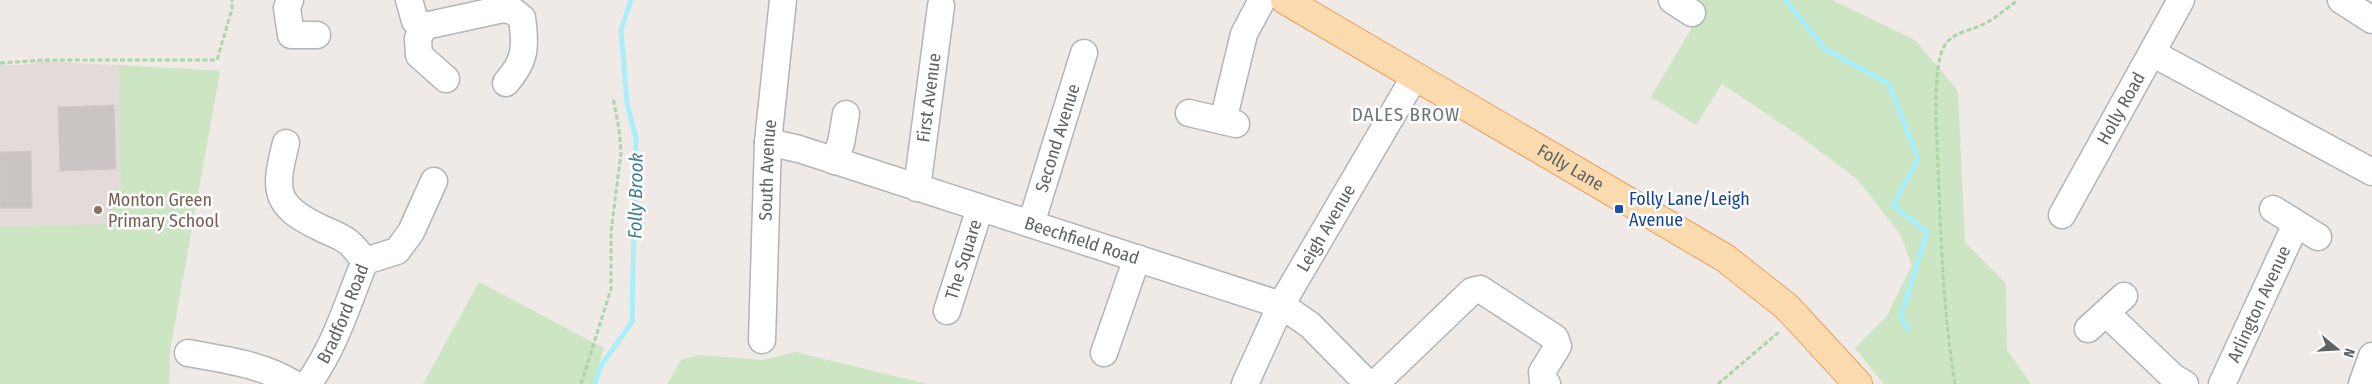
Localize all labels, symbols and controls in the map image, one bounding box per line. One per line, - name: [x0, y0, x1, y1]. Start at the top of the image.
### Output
- street label: First Avenue: [912, 52, 946, 144]
- street label: Holly Road: [2092, 68, 2150, 148]
- street label: Second Avenue: [1031, 81, 1085, 195]
- district label: DALES BROW: [1352, 103, 1460, 126]
- street label: South Avenue: [755, 118, 781, 221]
- street label: Folly Lane: [1533, 139, 1608, 196]
- water label: Folly Brook: [623, 153, 648, 239]
- street label: Leigh Avenue: [1292, 180, 1360, 276]
- place label: Folly Lane/Leigh Avenue: [1629, 188, 1750, 231]
- place label: Monton Green Primary School: [108, 189, 219, 232]
- marker: Folly Lane/Leigh Avenue: [1613, 203, 1625, 215]
- marker: Monton Green Primary School: [92, 204, 104, 216]
- street label: Beechfield Road: [1022, 212, 1142, 269]
- street label: The Square: [940, 217, 987, 302]
- street label: Arlington Avenue: [2223, 242, 2295, 366]
- street label: Bradford Road: [312, 261, 374, 367]
- north arrow: [2312, 324, 2362, 374]
- text: N: [2340, 346, 2358, 359]

